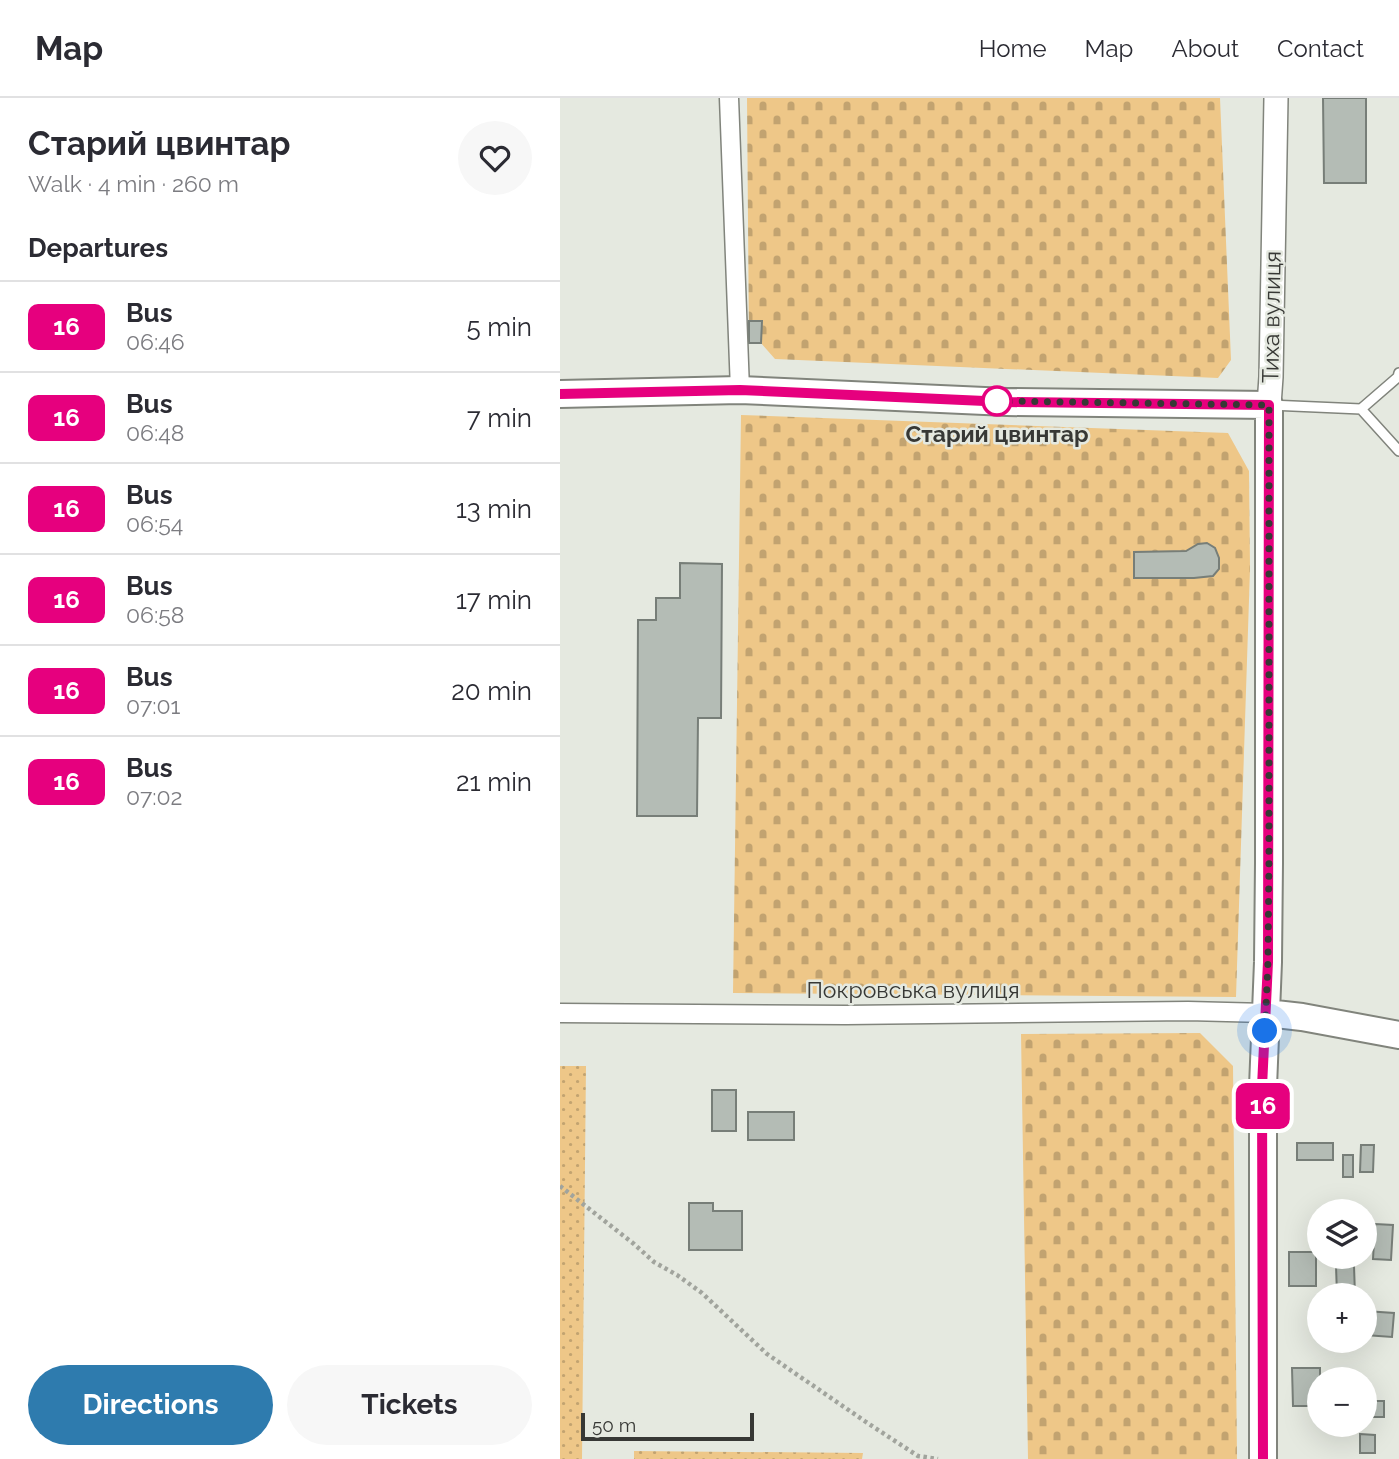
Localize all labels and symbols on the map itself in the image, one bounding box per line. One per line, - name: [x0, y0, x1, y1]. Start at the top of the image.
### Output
- street label: Тиха вулиця: [1256, 251, 1286, 383]
- marker: Старий цвинтар: [982, 386, 1012, 416]
- place label: Старий цвинтар: [906, 420, 1088, 447]
- street label: Покровська вулиця: [806, 976, 1020, 1003]
- your location: [1247, 1013, 1282, 1048]
- line badge: 16: [1232, 1083, 1294, 1129]
- scale bar: [581, 1410, 754, 1442]

